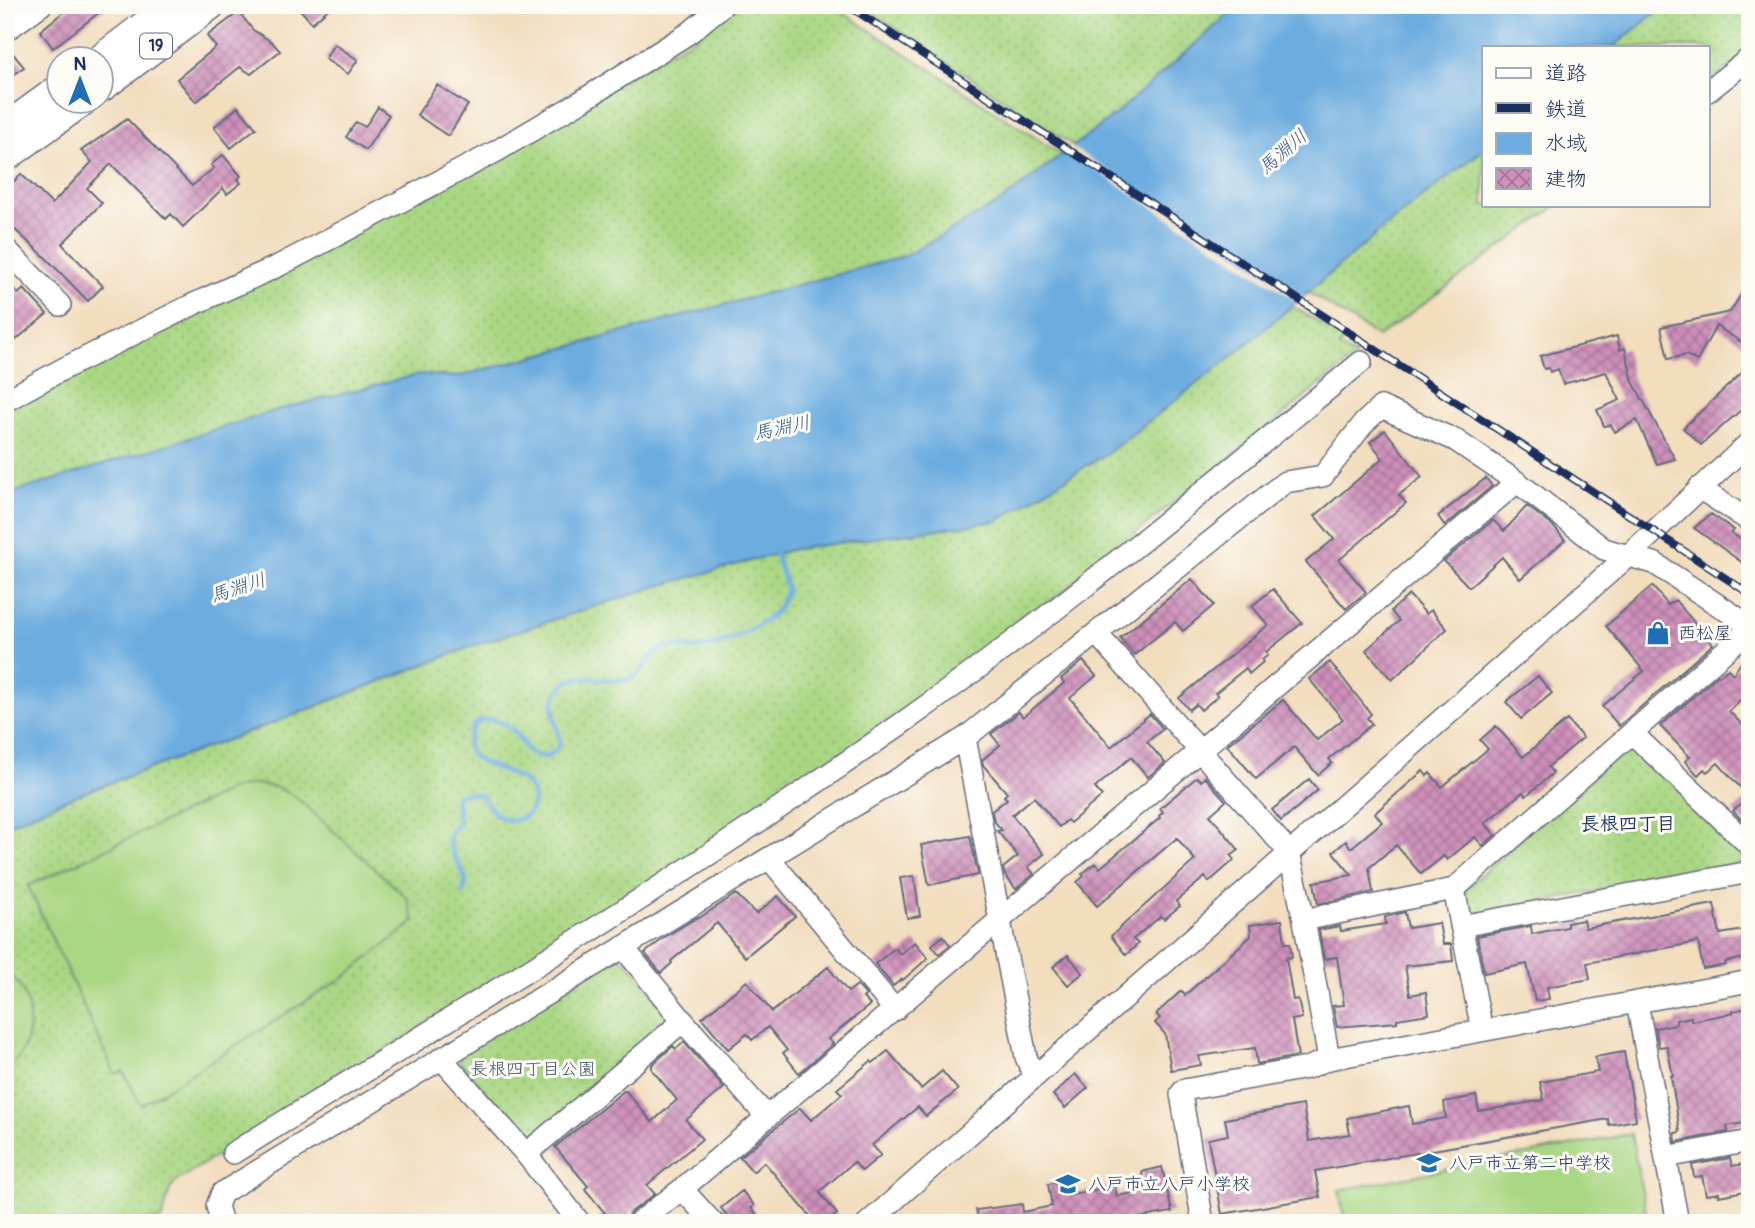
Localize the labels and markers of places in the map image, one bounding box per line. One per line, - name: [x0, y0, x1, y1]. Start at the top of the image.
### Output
- shop icon: 西松屋: [1644, 619, 1672, 647]
- place label: 西松屋: [1678, 622, 1732, 645]
- school or university icon: 八戸市立第二中学校: [1415, 1149, 1443, 1177]
- place label: 八戸市立第二中学校: [1449, 1152, 1611, 1175]
- school or university icon: 八戸市立八戸小学校: [1054, 1170, 1082, 1198]
- place label: 八戸市立八戸小学校: [1088, 1173, 1250, 1196]

